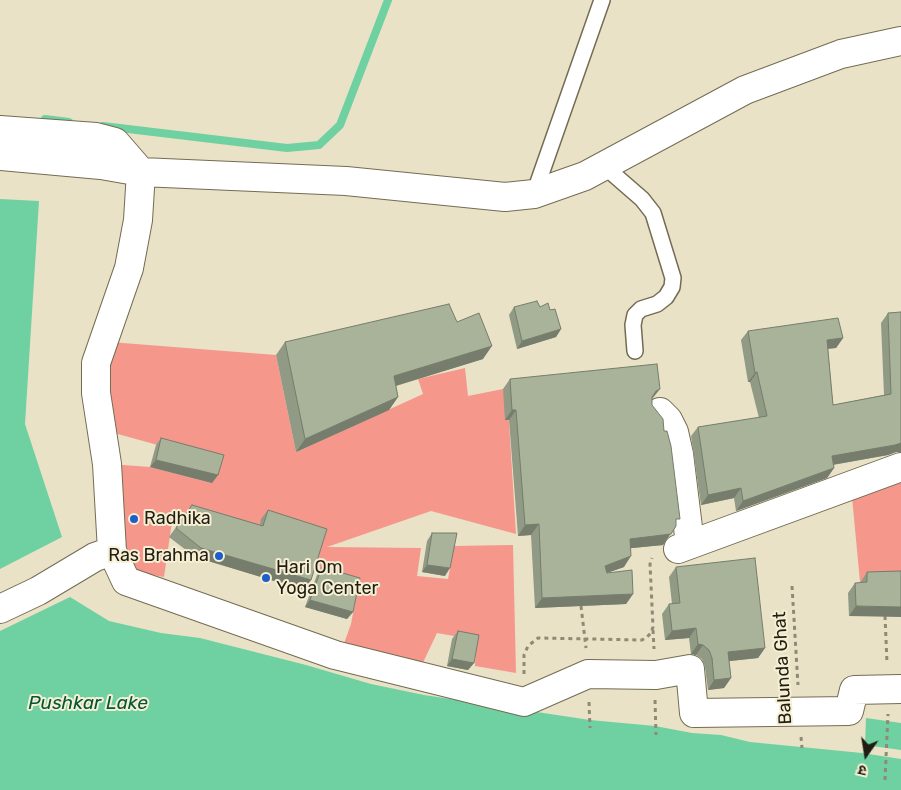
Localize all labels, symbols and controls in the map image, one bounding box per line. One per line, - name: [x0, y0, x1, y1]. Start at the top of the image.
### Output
- place label: Radhika: [144, 508, 211, 530]
- marker: Radhika: [128, 513, 140, 525]
- place label: Ras Brahma: [108, 545, 209, 567]
- marker: Ras Brahma: [213, 550, 225, 562]
- place label: Hari Om Yoga Center: [276, 557, 378, 600]
- marker: Hari Om Yoga Center: [260, 572, 272, 584]
- street label: Balunda Ghat: [769, 611, 797, 725]
- water label: Pushkar Lake: [28, 693, 148, 715]
- north arrow: [841, 730, 891, 780]
- text: उ: [857, 761, 868, 779]

